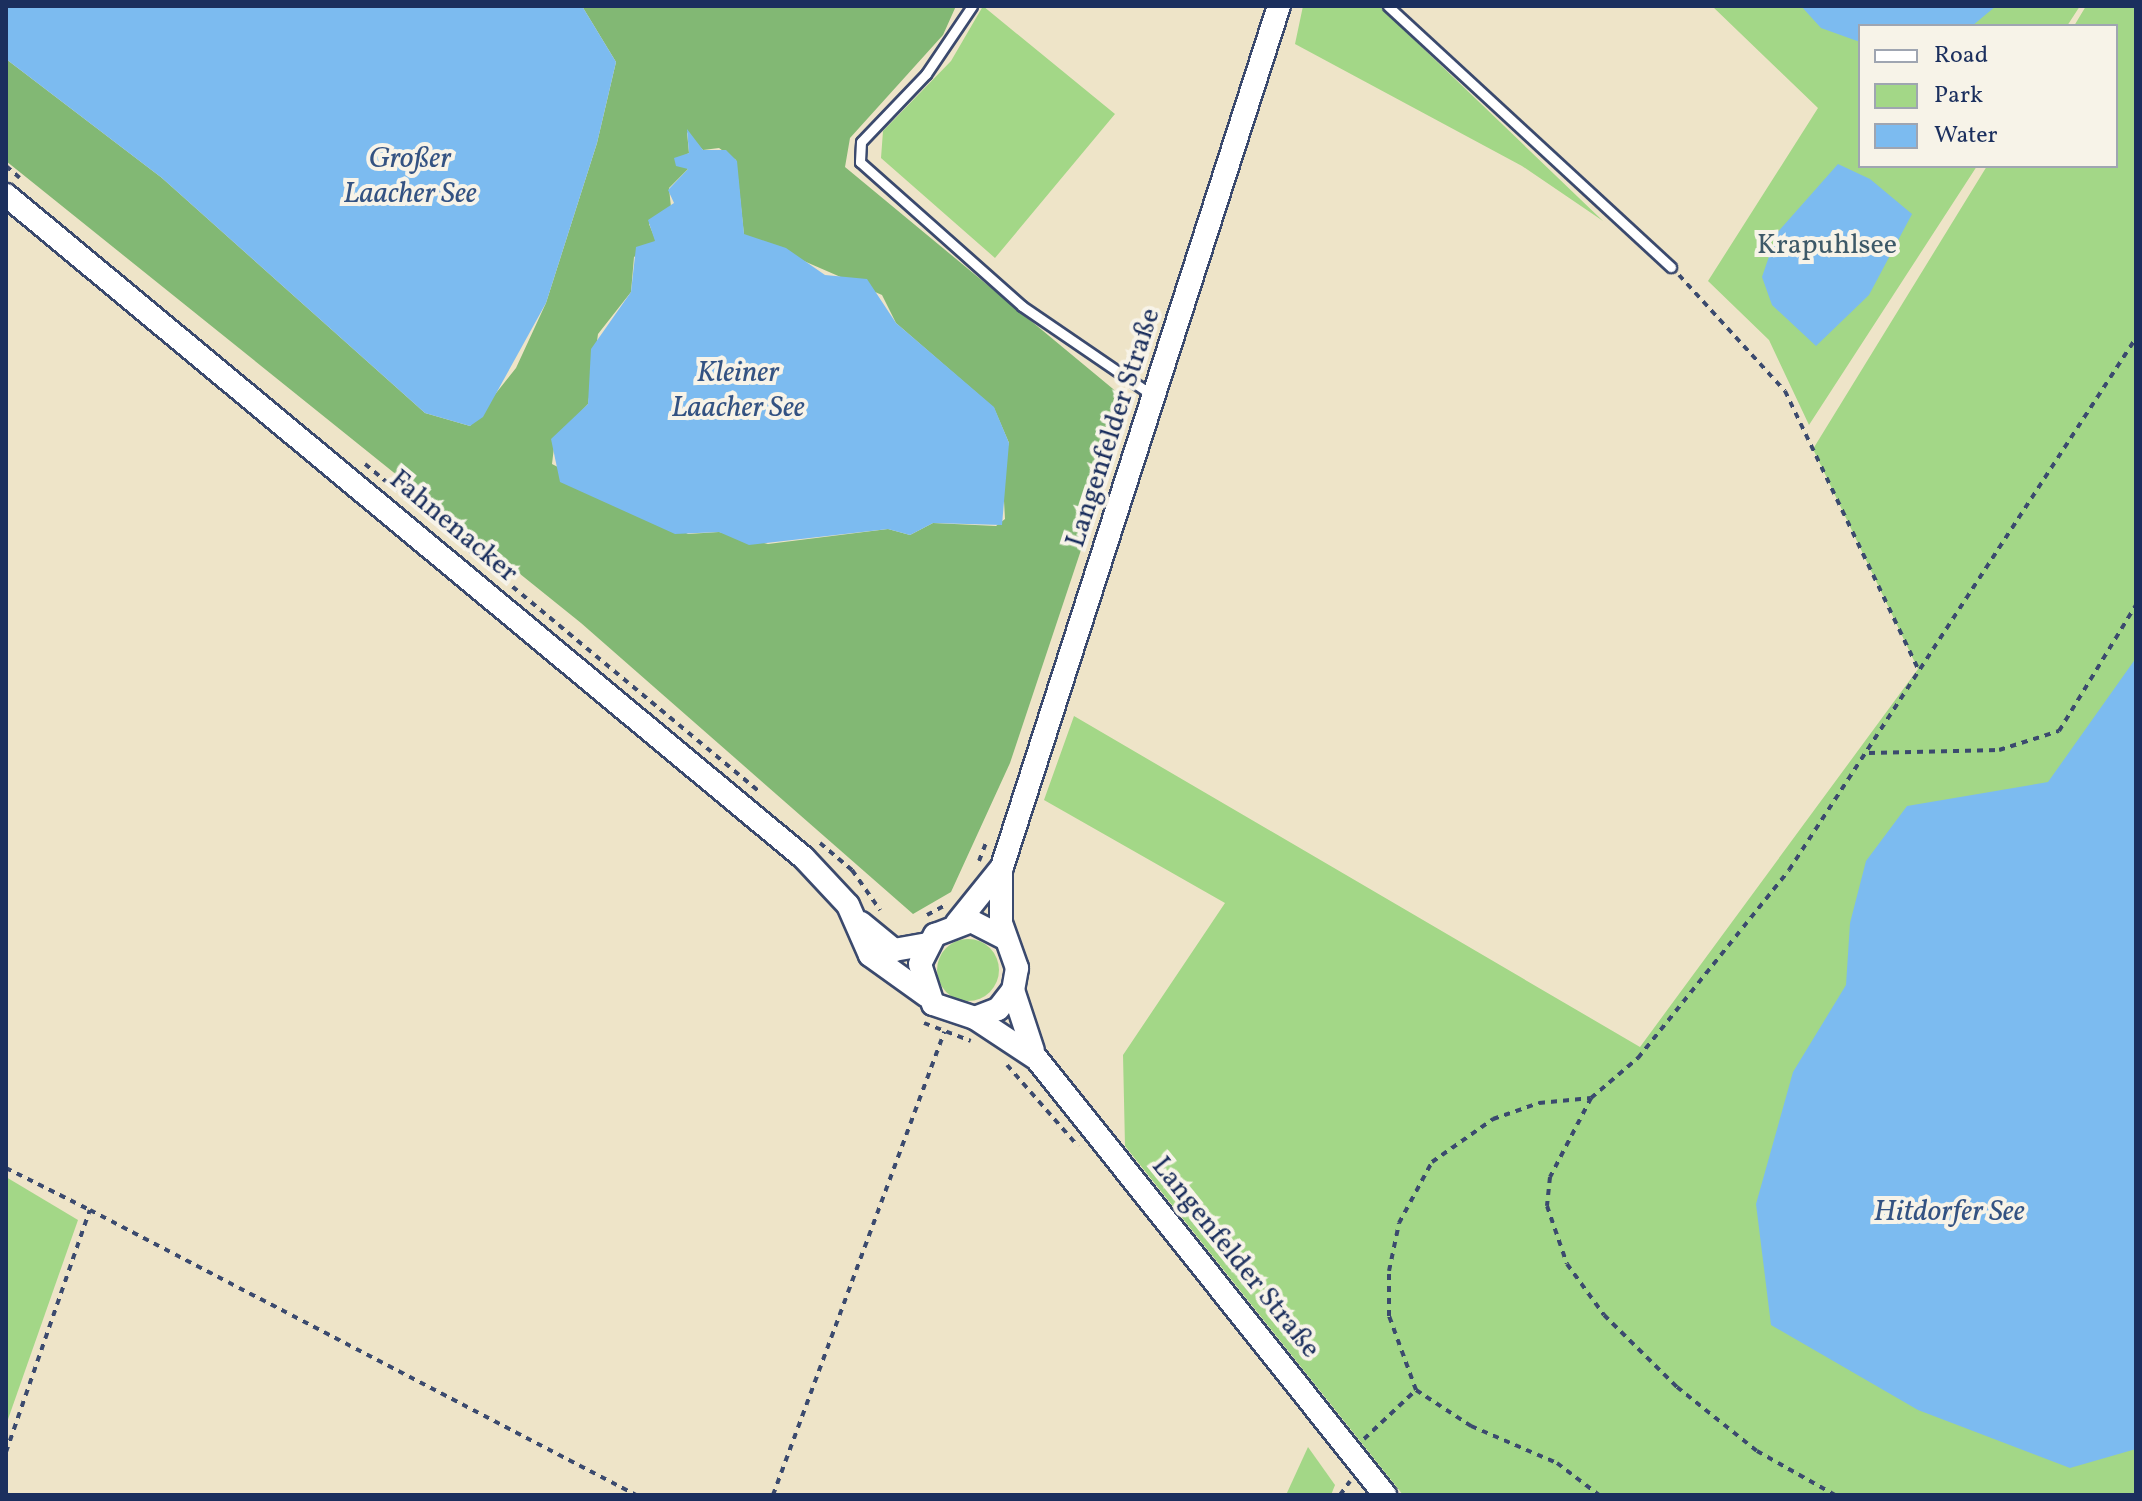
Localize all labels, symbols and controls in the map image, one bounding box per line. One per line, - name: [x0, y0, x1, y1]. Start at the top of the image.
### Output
- legend: [1858, 24, 2118, 168]
- text: Road: [1934, 39, 1988, 73]
- text: Park: [1934, 79, 1983, 113]
- text: Water: [1934, 119, 1998, 153]
- water label: Großer Laacher See: [343, 141, 477, 212]
- park label: Krapuhlsee: [1757, 229, 1897, 263]
- street label: Langenfelder Straße: [1060, 304, 1168, 552]
- water label: Kleiner Laacher See: [671, 355, 805, 426]
- street label: Fahnenacker: [382, 464, 524, 590]
- street label: Langenfelder Straße: [1144, 1151, 1326, 1365]
- water label: Hitdorfer See: [1873, 1194, 2025, 1230]

